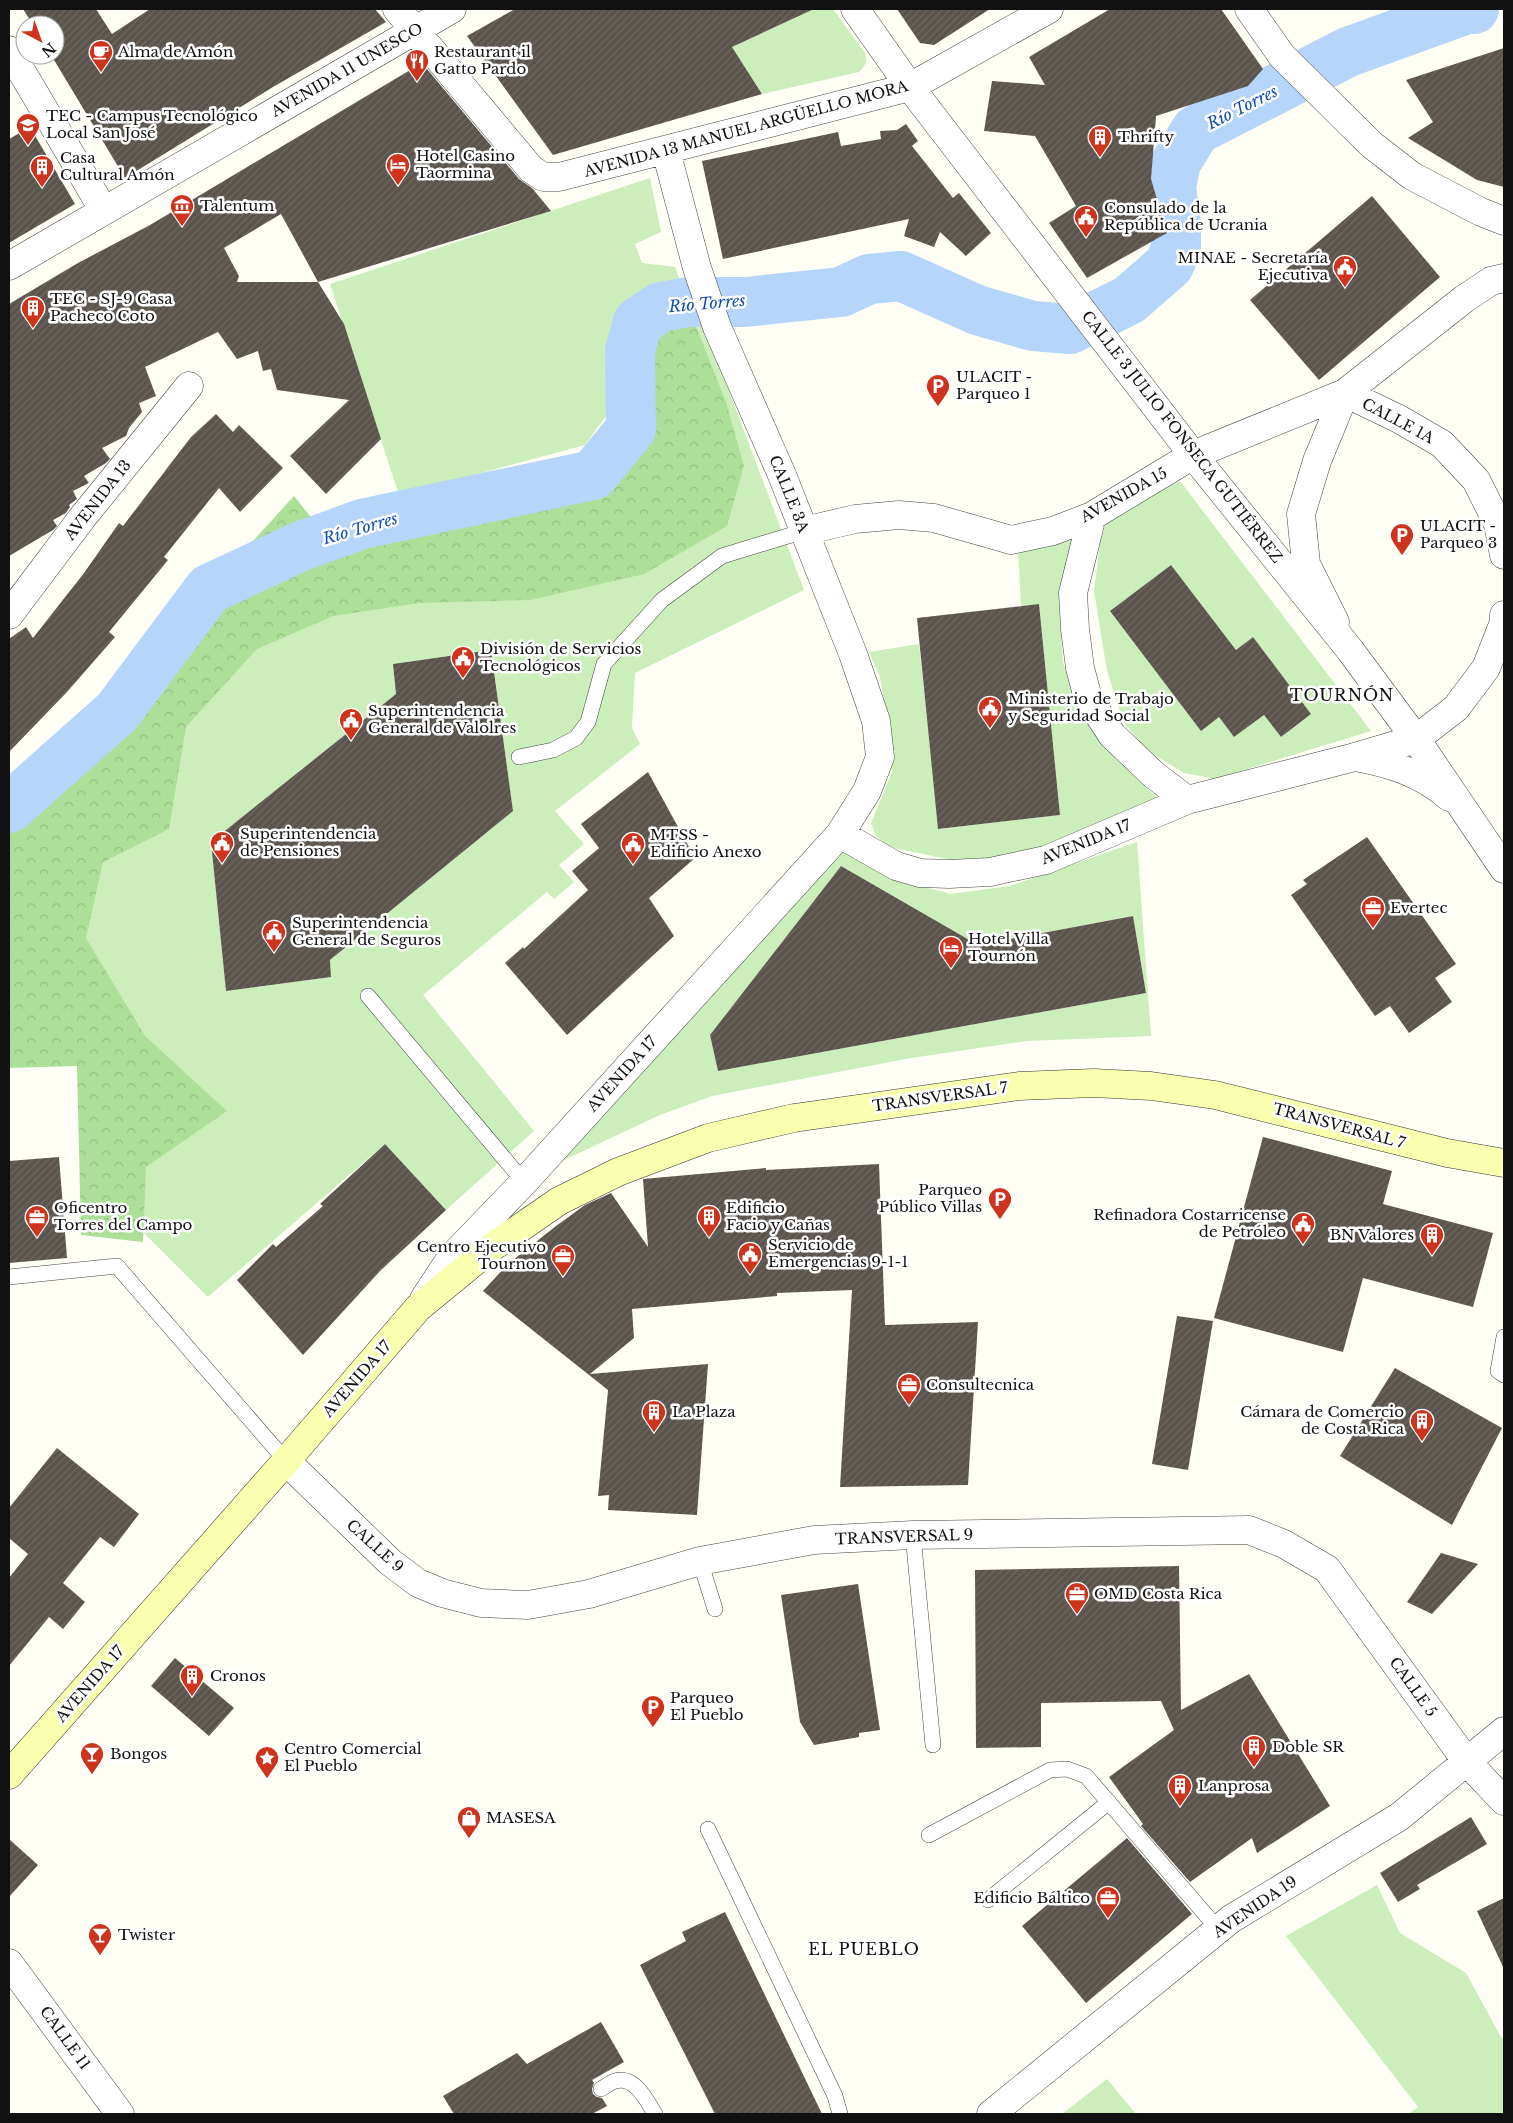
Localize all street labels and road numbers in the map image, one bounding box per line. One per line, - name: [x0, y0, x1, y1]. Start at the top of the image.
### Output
- street label: AVENIDA 11 UNESCO: [267, 18, 426, 121]
- street label: AVENIDA 13 MANUEL ARGÜELLO MORA: [581, 76, 910, 181]
- street label: CALLE 3 JULIO FONSECA GUTIÉRREZ: [1078, 307, 1287, 567]
- street label: CALLE 1A: [1359, 394, 1438, 448]
- street label: CALLE 3A: [765, 453, 814, 536]
- street label: AVENIDA 13: [60, 456, 135, 545]
- street label: AVENIDA 15: [1076, 463, 1170, 527]
- street label: AVENIDA 17: [1037, 815, 1134, 869]
- street label: AVENIDA 17: [582, 1032, 661, 1116]
- street label: TRANSVERSAL 7: [871, 1078, 1009, 1115]
- street label: TRANSVERSAL 7: [1271, 1099, 1408, 1152]
- street label: AVENIDA 17: [318, 1336, 395, 1422]
- street label: CALLE 9: [343, 1515, 408, 1576]
- street label: TRANSVERSAL 9: [835, 1525, 973, 1548]
- street label: AVENIDA 17: [51, 1641, 128, 1727]
- street label: CALLE 5: [1385, 1653, 1441, 1720]
- street label: AVENIDA 19: [1208, 1872, 1300, 1942]
- street label: CALLE 11: [36, 2002, 95, 2073]

